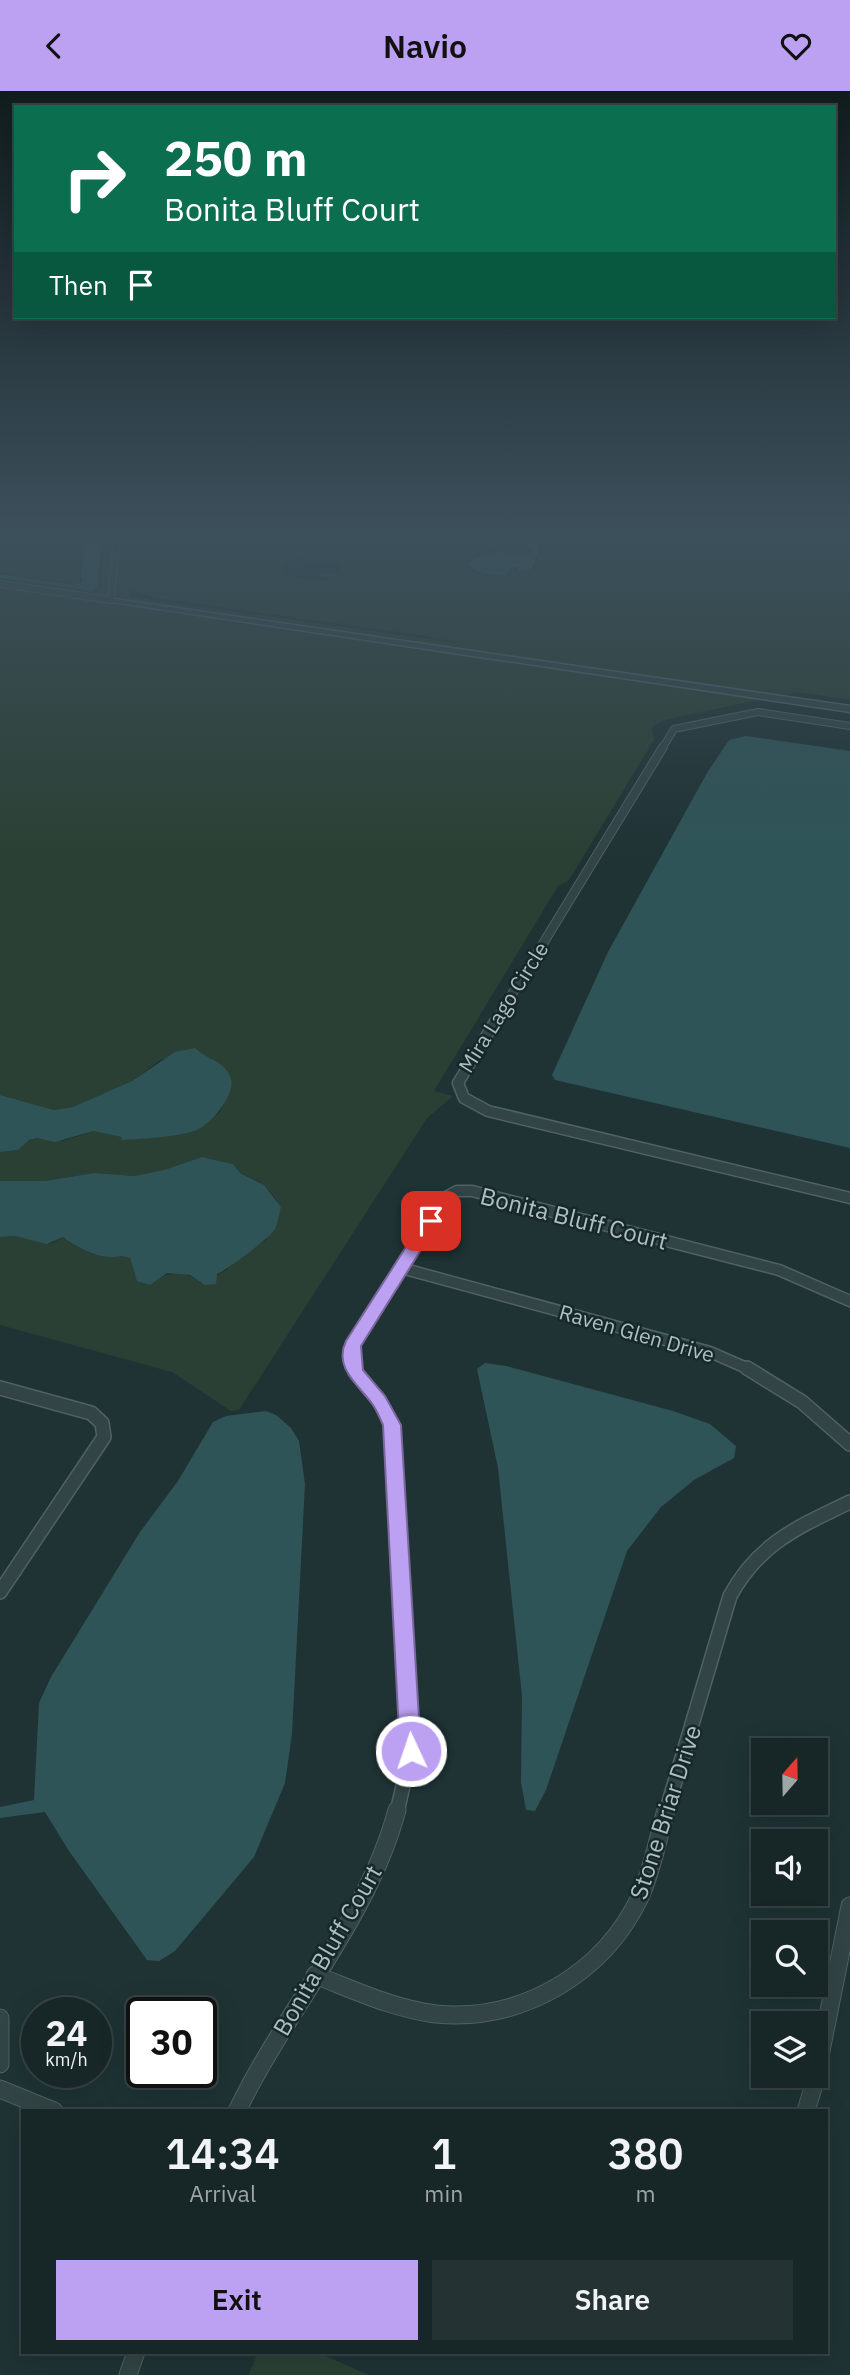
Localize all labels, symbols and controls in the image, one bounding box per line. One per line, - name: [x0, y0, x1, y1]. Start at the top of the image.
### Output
- text: Navio: [383, 25, 467, 67]
- icon: back: [35, 27, 73, 65]
- icon: heart: [777, 27, 815, 65]
- text: 250 m: [164, 126, 308, 189]
- icon: right: [49, 133, 140, 224]
- text: Bonita Bluff Court: [164, 188, 420, 230]
- icon: arrive: [122, 266, 160, 304]
- text: Then: [49, 268, 108, 302]
- street label: Mira Lago Circle: [452, 936, 554, 1078]
- street label: Bonita Bluff Court: [477, 1179, 671, 1257]
- pin: [401, 1191, 461, 1251]
- icon: arrive: [412, 1202, 450, 1240]
- street label: Raven Glen Drive: [556, 1297, 718, 1369]
- position arrow: [374, 1714, 448, 1788]
- street label: Stone Briar Drive: [622, 1721, 708, 1903]
- north arrow: [751, 1738, 828, 1815]
- map controls: [751, 1738, 828, 2088]
- button: sound: [751, 1829, 828, 1906]
- street label: Bonita Bluff Court: [265, 1859, 389, 2041]
- button: search: [751, 1920, 828, 1997]
- speed limit sign: 30: [126, 1997, 217, 2088]
- text: 24: [45, 2010, 88, 2056]
- button: layers: [751, 2011, 828, 2088]
- text: km/h: [45, 2048, 88, 2071]
- text: 14:34: [166, 2126, 280, 2181]
- text: 1: [431, 2126, 456, 2181]
- text: 380: [608, 2126, 683, 2181]
- text: Arrival: [189, 2178, 256, 2208]
- text: min: [424, 2178, 463, 2208]
- text: m: [636, 2178, 656, 2208]
- button: Exit: [56, 2260, 418, 2340]
- button: Share: [432, 2260, 793, 2340]

